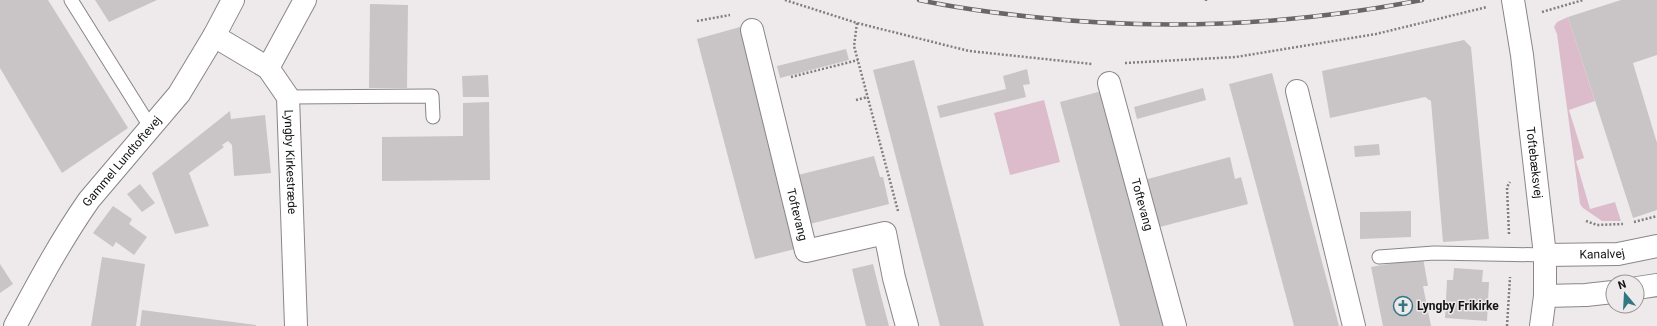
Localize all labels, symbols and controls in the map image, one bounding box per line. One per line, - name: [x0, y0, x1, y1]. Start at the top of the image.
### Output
- street label: Lyngby Kirkestræde: [281, 109, 299, 214]
- street label: Gammel Lundtoftevej: [80, 113, 164, 209]
- street label: Toftebæksvej: [1523, 126, 1545, 199]
- street label: Toftevang: [1128, 177, 1156, 232]
- street label: Toftevang: [784, 187, 810, 242]
- street label: Kanalvej: [1579, 246, 1626, 262]
- north arrow: [1605, 274, 1645, 314]
- text: N: [1616, 278, 1628, 292]
- church icon: Lyngby Frikirke: [1392, 295, 1414, 317]
- place label: Lyngby Frikirke: [1417, 299, 1499, 313]

